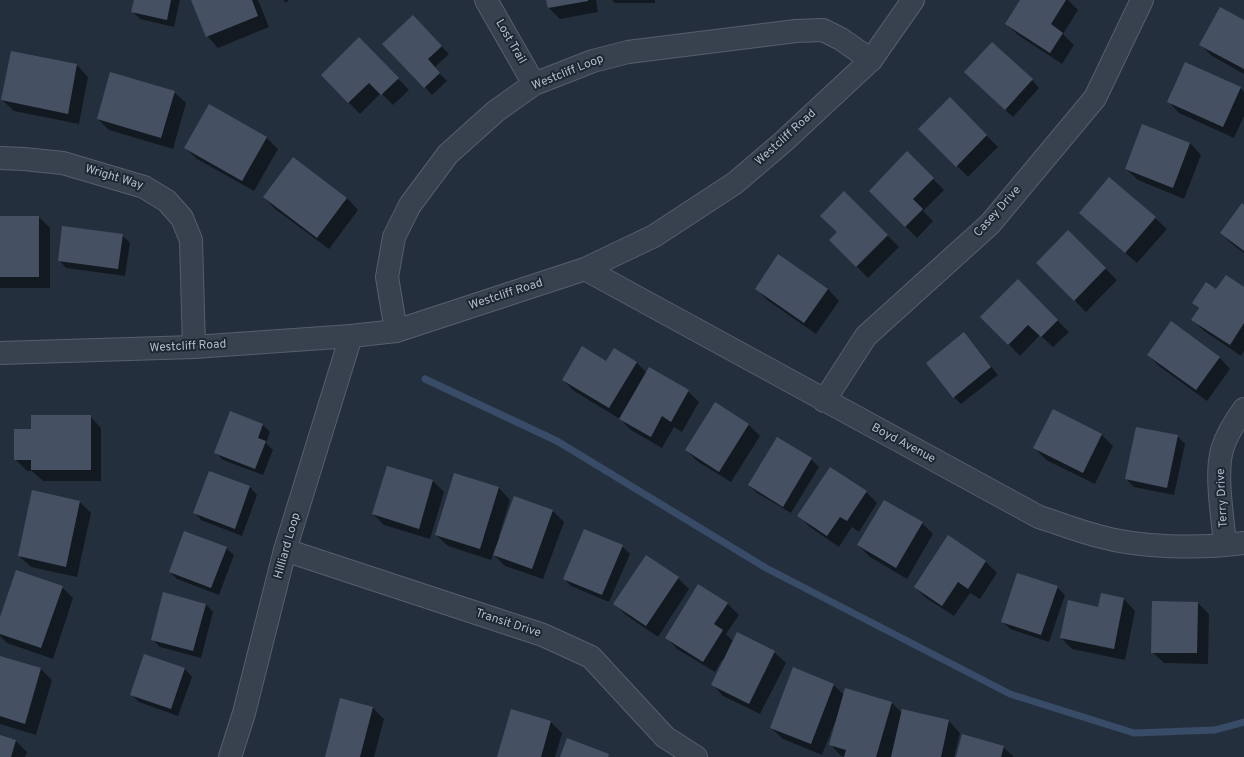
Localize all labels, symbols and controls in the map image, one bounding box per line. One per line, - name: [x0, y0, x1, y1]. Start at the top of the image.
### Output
- street label: Lost Trail: [492, 17, 528, 67]
- street label: Westcliff Loop: [530, 52, 606, 94]
- street label: Westcliff Road: [753, 107, 819, 169]
- street label: Wright Way: [83, 162, 145, 194]
- street label: Casey Drive: [971, 184, 1025, 240]
- street label: Westcliff Road: [467, 276, 545, 314]
- street label: Westcliff Road: [149, 338, 227, 356]
- street label: Boyd Avenue: [868, 421, 938, 467]
- street label: Terry Drive: [1214, 468, 1232, 528]
- street label: Hilliard Loop: [272, 511, 304, 581]
- street label: Transit Drive: [473, 607, 543, 641]

